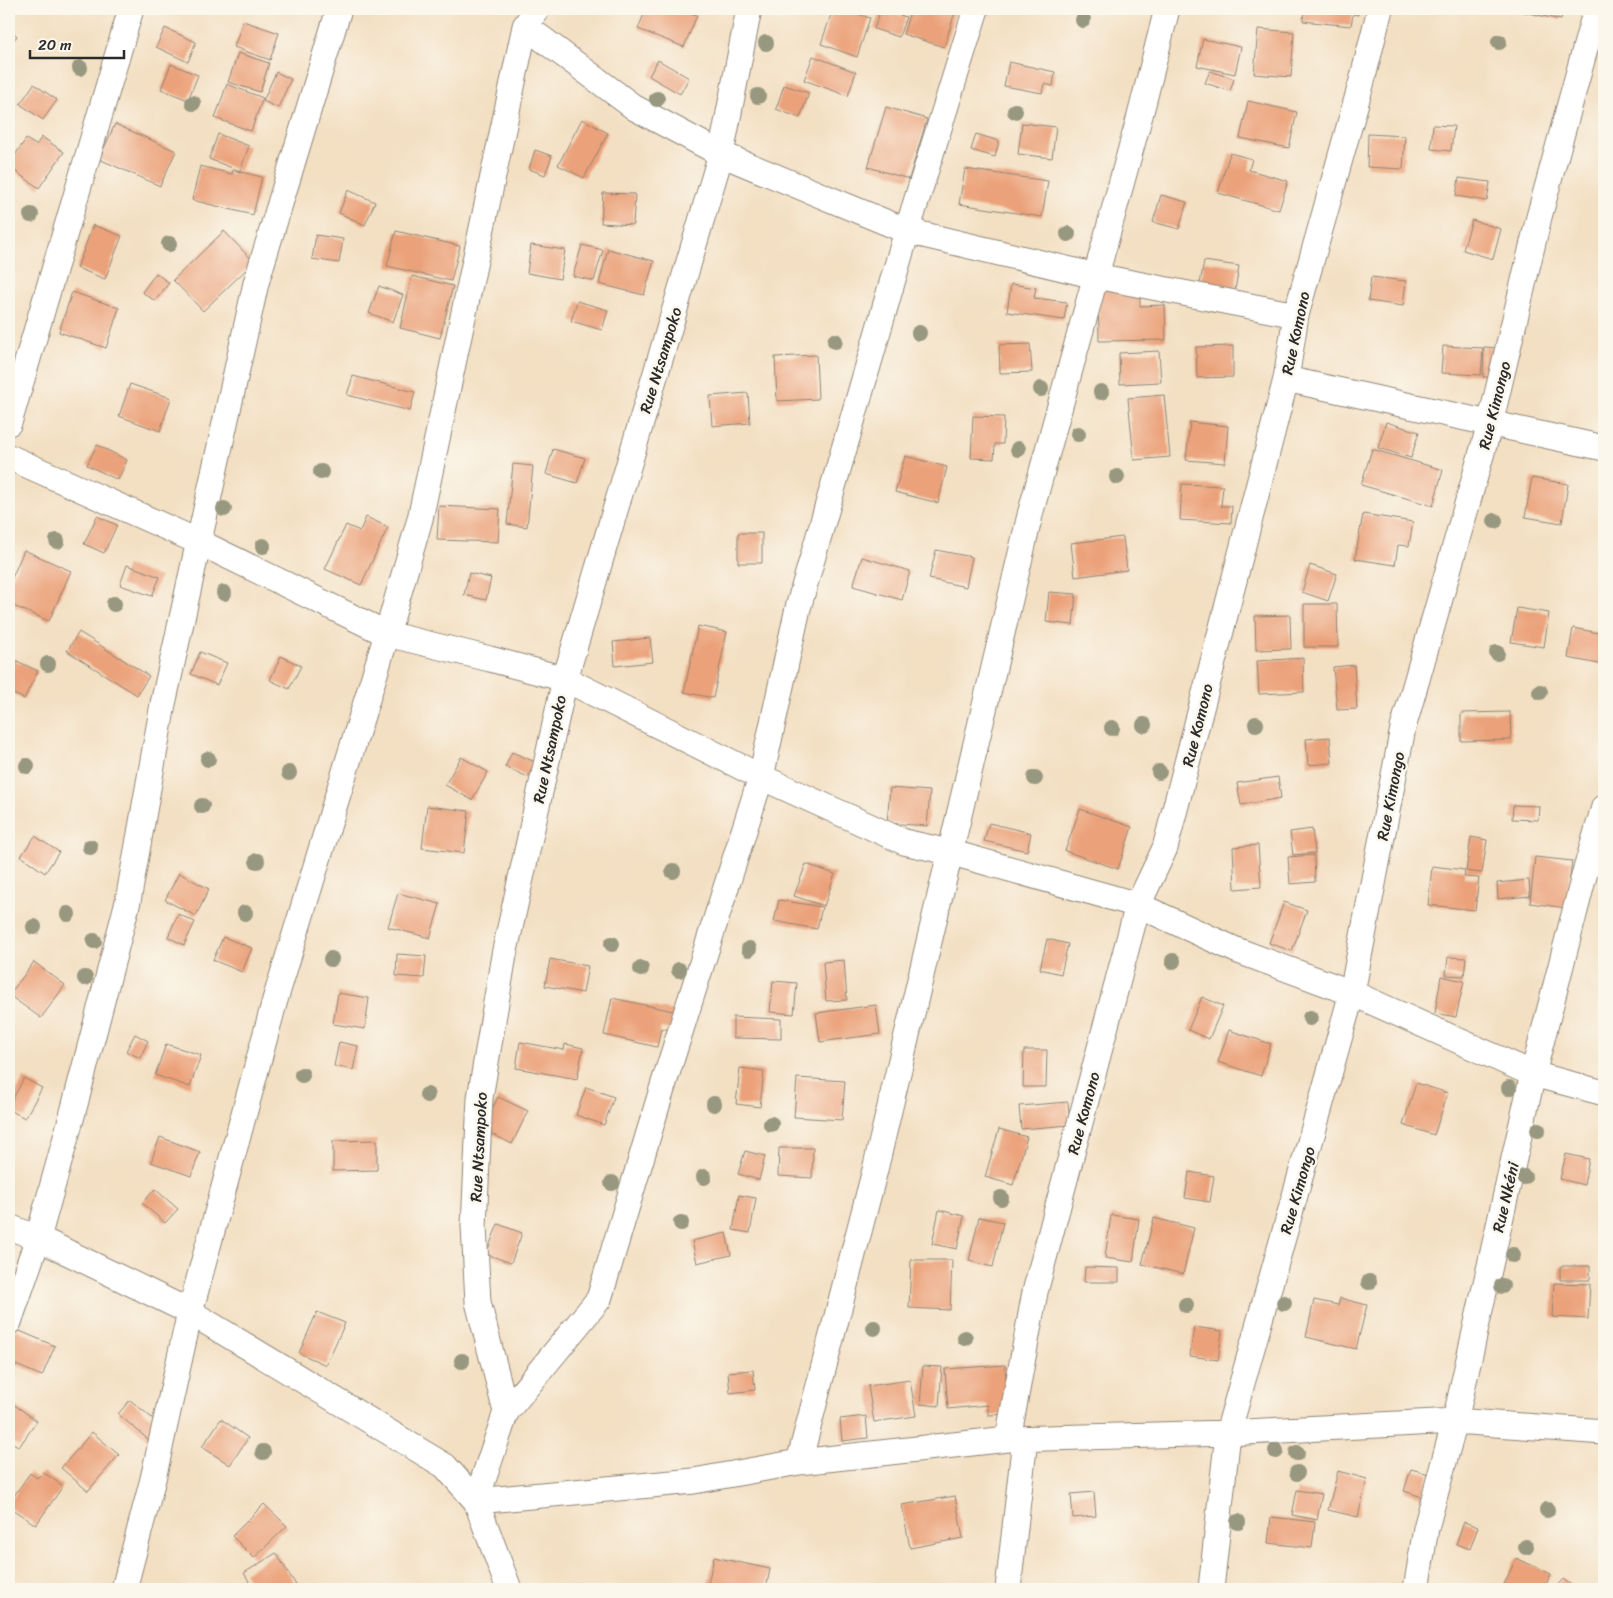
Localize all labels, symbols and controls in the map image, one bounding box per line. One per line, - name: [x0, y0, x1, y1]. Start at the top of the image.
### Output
- scale bar: [30, 28, 124, 60]
- text: 20 m: [38, 32, 72, 58]
- street label: Rue Komono: [1273, 289, 1318, 377]
- street label: Rue Ntsampoko: [631, 303, 690, 417]
- street label: Rue Kimongo: [1470, 358, 1519, 452]
- street label: Rue Komono: [1173, 681, 1222, 770]
- street label: Rue Ntsampoko: [524, 692, 575, 806]
- street label: Rue Kimongo: [1368, 749, 1413, 843]
- street label: Rue Komono: [1059, 1069, 1108, 1158]
- street label: Rue Ntsampoko: [461, 1091, 496, 1203]
- street label: Rue Kimongo: [1271, 1143, 1324, 1237]
- street label: Rue Nkéni: [1483, 1158, 1528, 1235]

